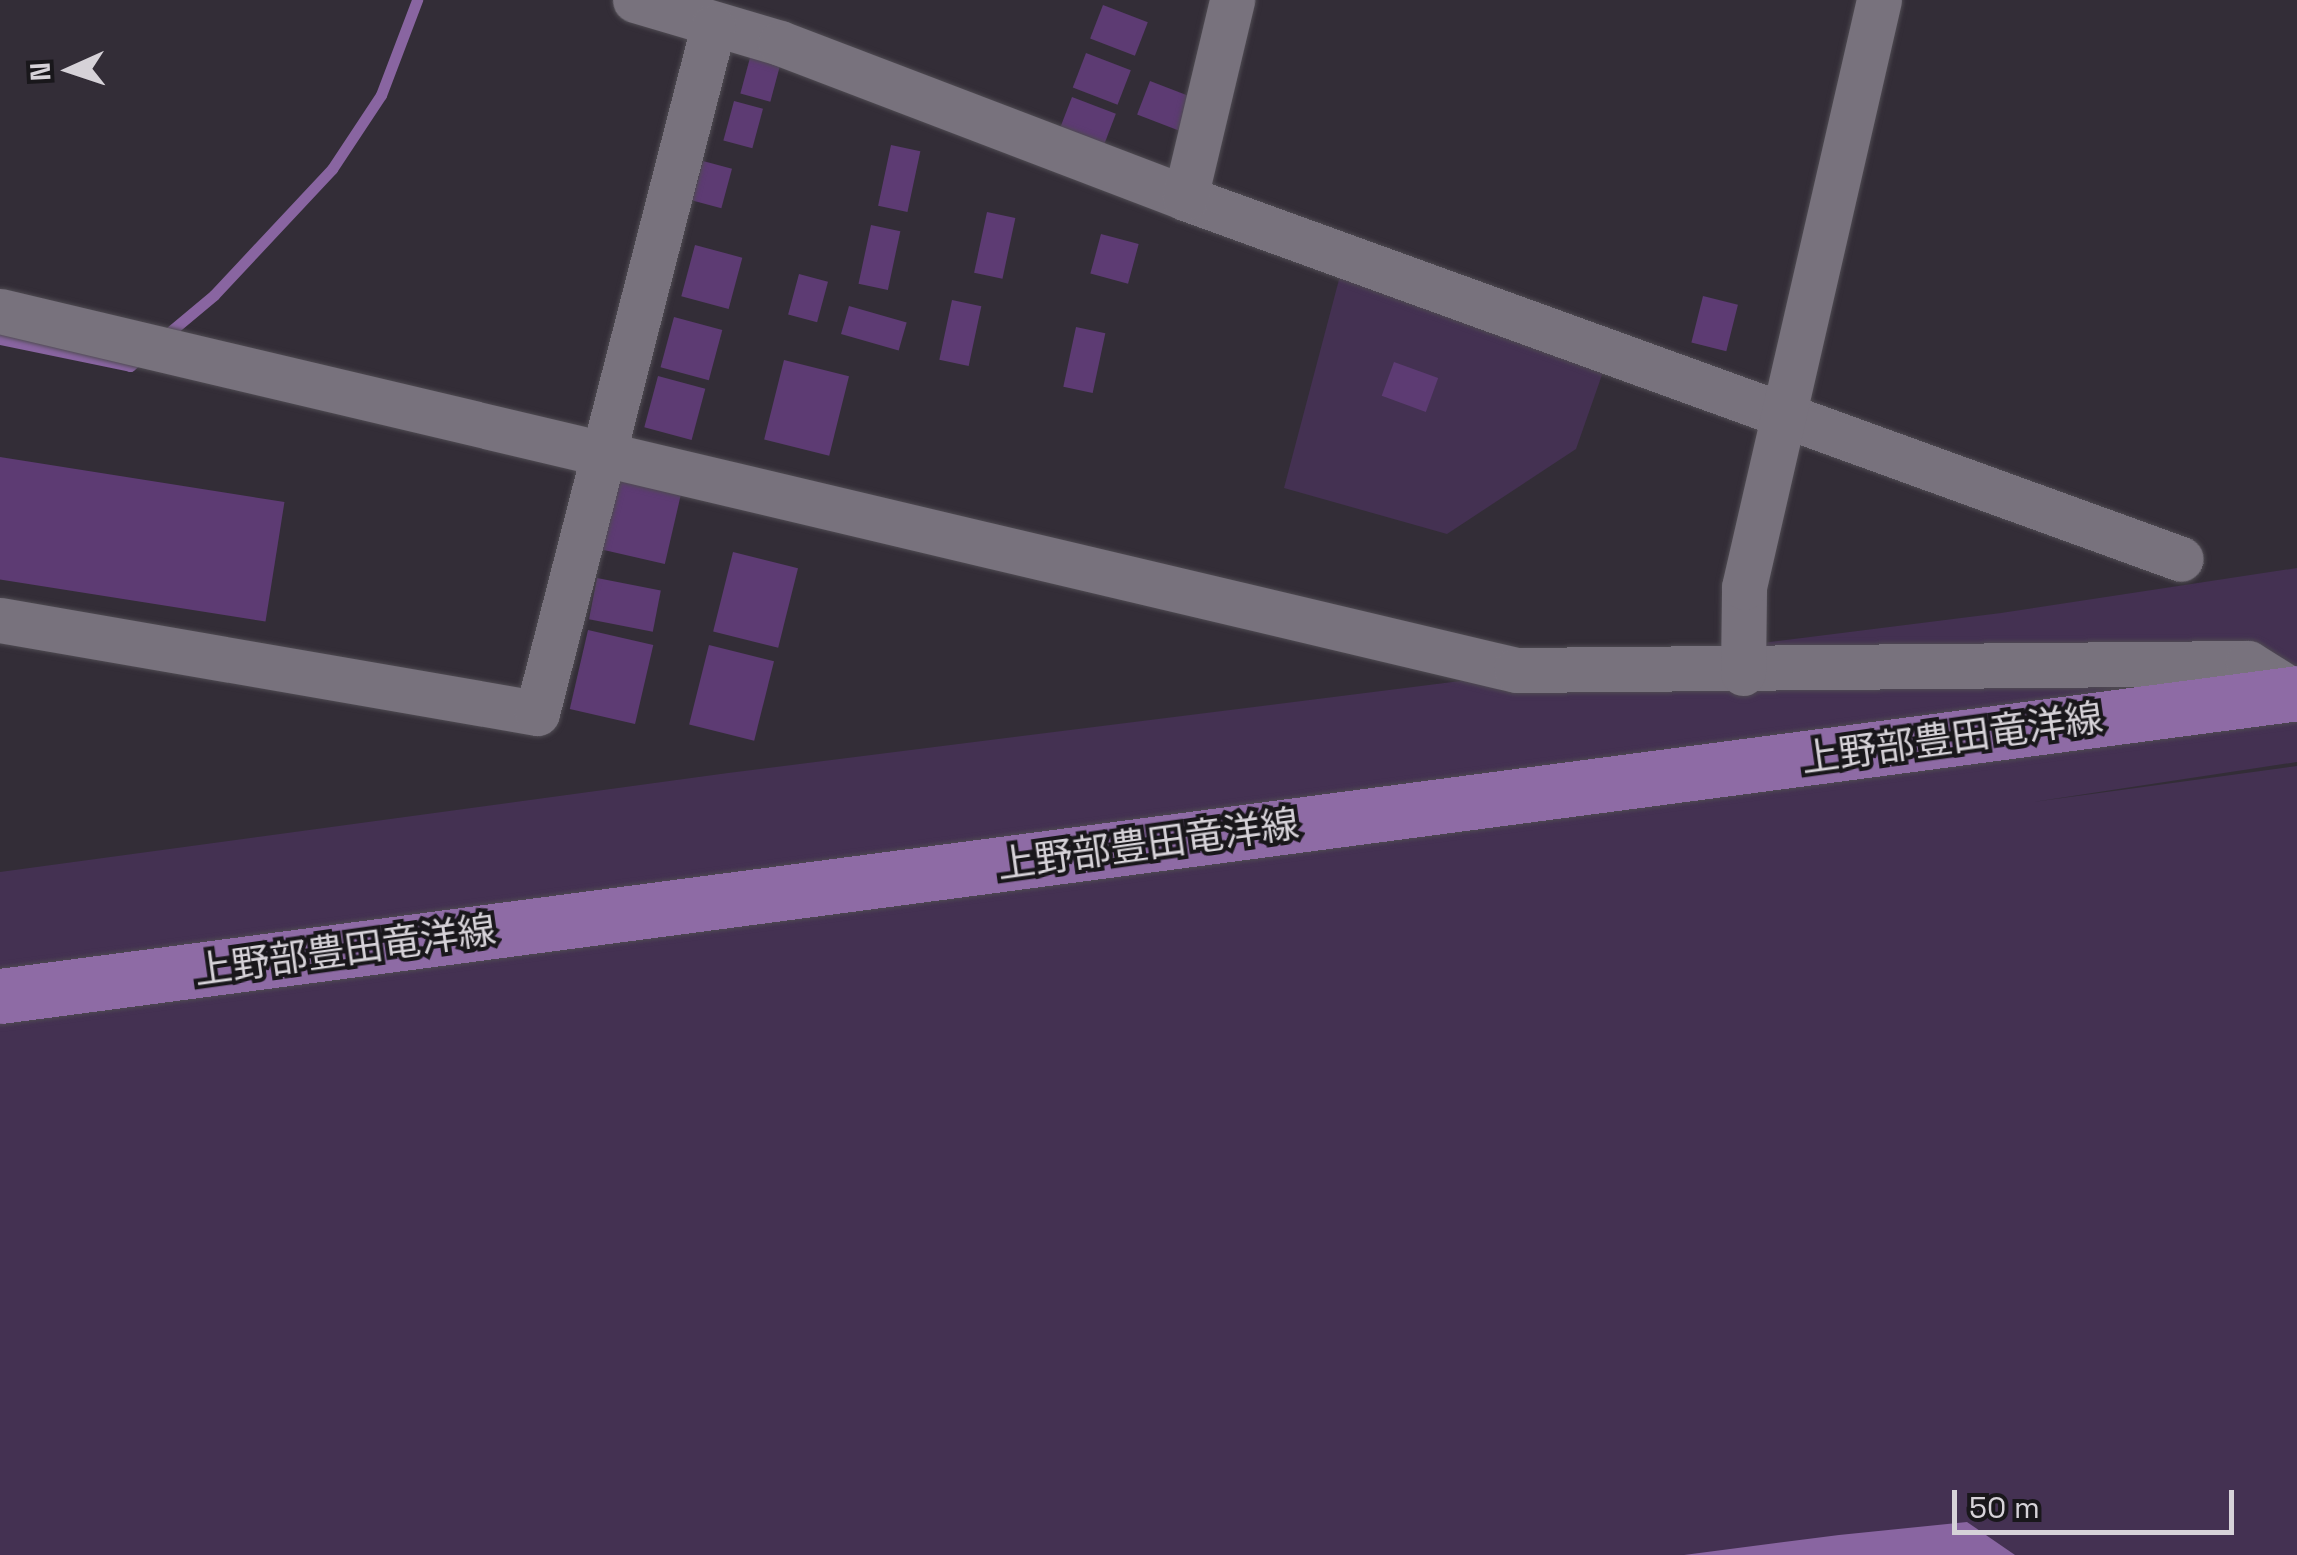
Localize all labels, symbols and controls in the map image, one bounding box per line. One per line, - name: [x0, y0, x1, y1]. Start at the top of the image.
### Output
- north arrow: [20, 20, 120, 120]
- text: N: [22, 61, 59, 82]
- street label: 上野部豊田竜洋線: [1798, 695, 2106, 783]
- street label: 上野部豊田竜洋線: [994, 801, 1302, 889]
- street label: 上野部豊田竜洋線: [191, 907, 499, 995]
- scale bar: [1957, 1470, 2240, 1532]
- text: 50 m: [1969, 1488, 2040, 1527]

